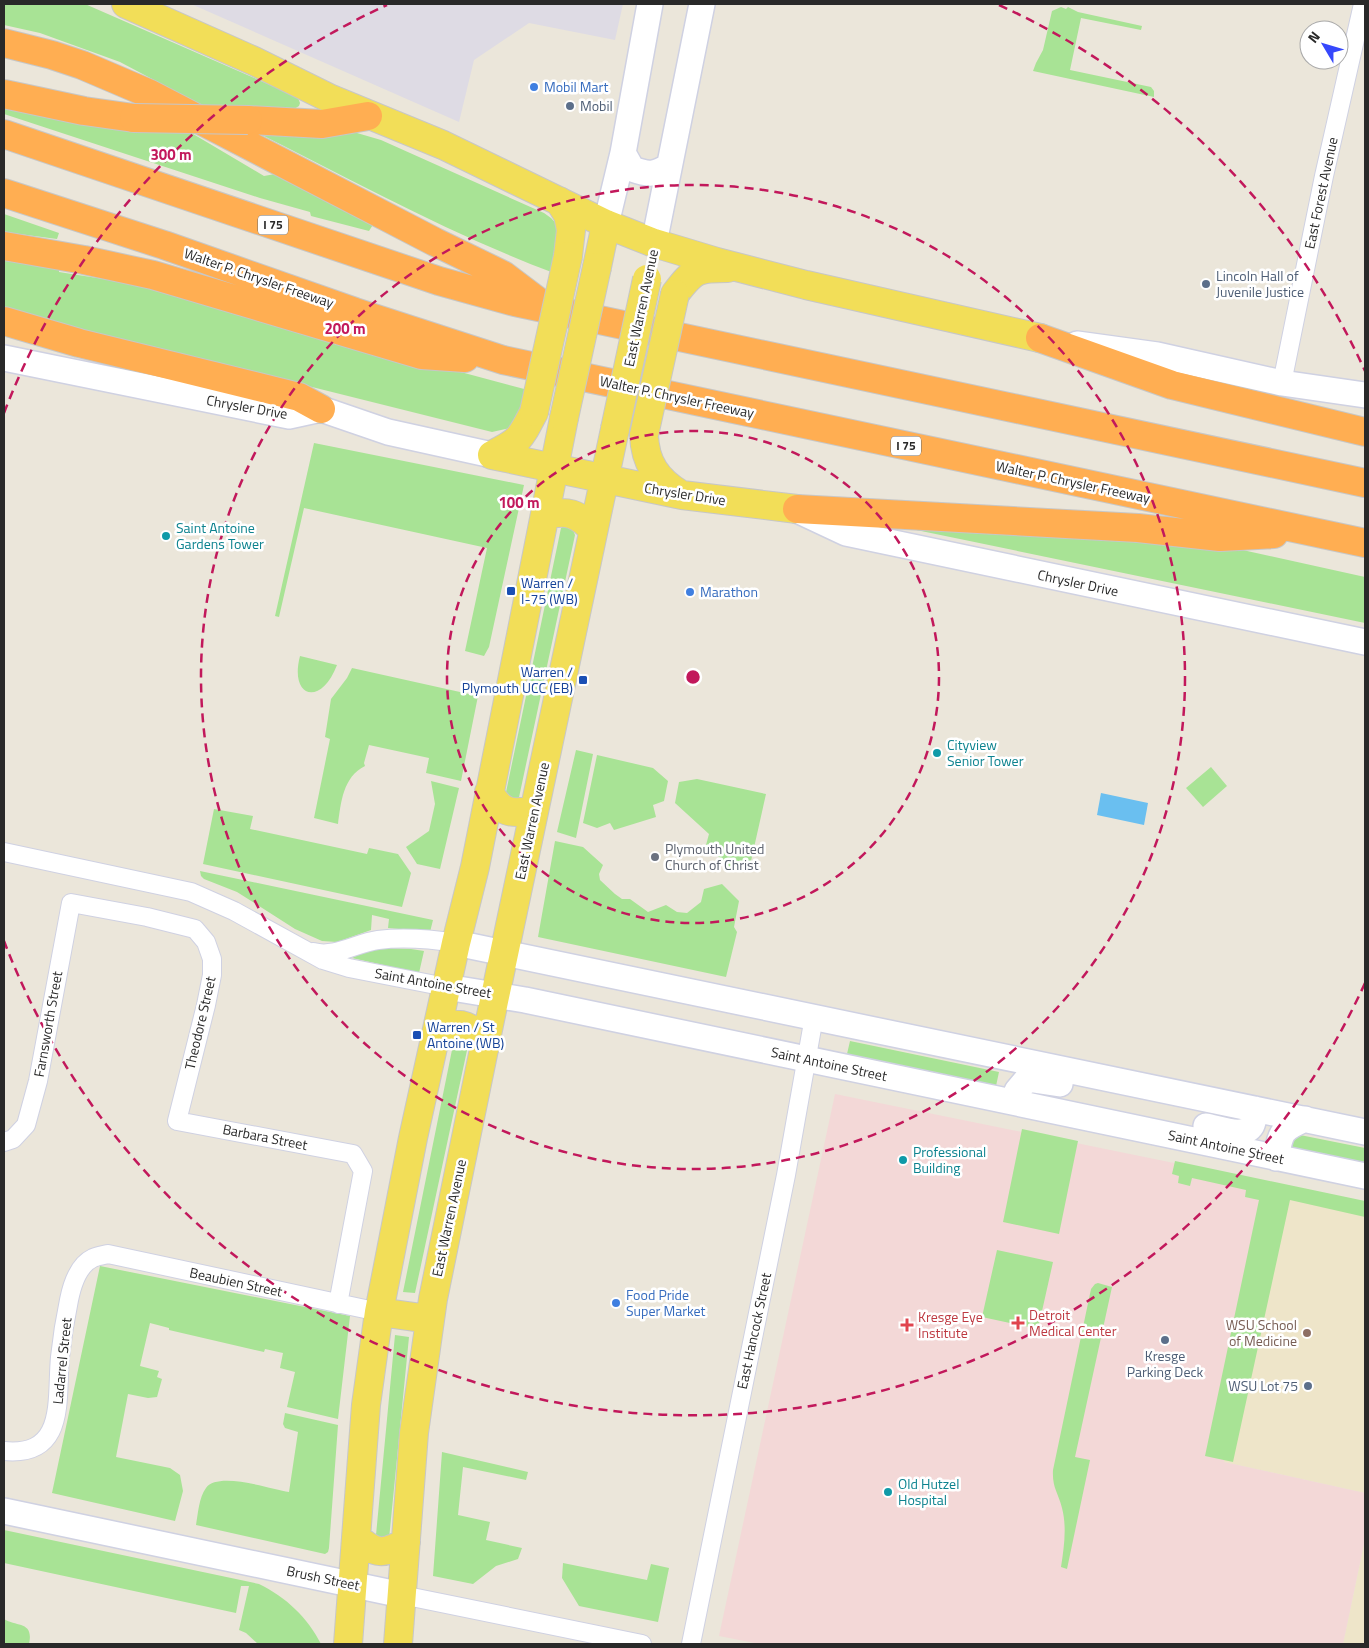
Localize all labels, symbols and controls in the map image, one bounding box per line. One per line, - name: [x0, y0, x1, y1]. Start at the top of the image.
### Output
- north arrow: [1299, 20, 1349, 70]
- text: N: [1302, 26, 1325, 47]
- place label: Mobil Mart: [544, 76, 608, 97]
- marker: Mobil Mart: [528, 81, 540, 93]
- place label: Mobil: [580, 95, 613, 116]
- marker: Mobil: [564, 100, 576, 112]
- street label: East Forest Avenue: [1298, 135, 1343, 251]
- text: 300 m: [150, 143, 192, 166]
- road number: I 75: [258, 216, 288, 234]
- street label: Walter P. Chrysler Freeway: [181, 242, 337, 313]
- street label: East Warren Avenue: [618, 247, 663, 369]
- place label: Lincoln Hall of Juvenile Justice: [1216, 265, 1304, 302]
- marker: Lincoln Hall of Juvenile Justice: [1200, 278, 1212, 290]
- text: 200 m: [324, 317, 366, 340]
- street label: Walter P. Chrysler Freeway: [598, 370, 756, 423]
- street label: Chrysler Drive: [205, 389, 289, 424]
- road number: I 75: [891, 436, 921, 456]
- street label: Walter P. Chrysler Freeway: [994, 455, 1152, 508]
- street label: Chrysler Drive: [643, 477, 727, 510]
- text: 100 m: [498, 491, 540, 514]
- place label: Saint Antoine Gardens Tower: [176, 517, 264, 554]
- marker: Saint Antoine Gardens Tower: [160, 530, 172, 542]
- street label: Chrysler Drive: [1036, 564, 1120, 601]
- place label: Warren / I-75 (WB): [521, 572, 578, 609]
- place label: Marathon: [700, 581, 758, 602]
- marker: Warren / I-75 (WB): [505, 585, 517, 597]
- marker: Marathon: [684, 586, 696, 598]
- place label: Warren / Plymouth UCC (EB): [462, 661, 573, 698]
- centre of rings: [684, 668, 702, 686]
- marker: Warren / Plymouth UCC (EB): [577, 674, 589, 686]
- place label: Cityview Senior Tower: [947, 734, 1024, 771]
- marker: Cityview Senior Tower: [931, 747, 943, 759]
- street label: East Warren Avenue: [509, 760, 554, 882]
- place label: Plymouth United Church of Christ: [665, 838, 764, 875]
- marker: Plymouth United Church of Christ: [649, 851, 661, 863]
- street label: Saint Antoine Street: [373, 962, 493, 1003]
- street label: Farnsworth Street: [28, 969, 67, 1079]
- street label: Theodore Street: [179, 974, 220, 1072]
- place label: Warren / St Antoine (WB): [427, 1016, 504, 1053]
- marker: Warren / St Antoine (WB): [411, 1029, 423, 1041]
- street label: Saint Antoine Street: [769, 1041, 889, 1086]
- street label: Barbara Street: [221, 1118, 309, 1155]
- street label: Saint Antoine Street: [1166, 1124, 1286, 1169]
- place label: Professional Building: [913, 1141, 986, 1178]
- marker: Professional Building: [897, 1154, 909, 1166]
- street label: East Warren Avenue: [426, 1157, 471, 1279]
- street label: Beaubien Street: [188, 1261, 285, 1302]
- street label: East Hancock Street: [731, 1271, 776, 1391]
- place label: Food Pride Super Market: [626, 1284, 706, 1321]
- marker: Food Pride Super Market: [610, 1297, 622, 1309]
- place label: Detroit Medical Center: [1029, 1304, 1117, 1341]
- place label: Kresge Eye Institute: [918, 1306, 983, 1343]
- place label: WSU School of Medicine: [1226, 1314, 1297, 1351]
- street label: Ladarrel Street: [47, 1316, 77, 1405]
- marker: Detroit Medical Center: [1011, 1316, 1025, 1330]
- marker: Kresge Eye Institute: [900, 1318, 914, 1332]
- marker: WSU School of Medicine: [1301, 1327, 1313, 1339]
- marker: Kresge Parking Deck: [1159, 1334, 1171, 1346]
- place label: Kresge Parking Deck: [1127, 1345, 1204, 1382]
- place label: WSU Lot 75: [1228, 1375, 1298, 1396]
- marker: WSU Lot 75: [1302, 1380, 1314, 1392]
- place label: Old Hutzel Hospital: [898, 1473, 959, 1510]
- marker: Old Hutzel Hospital: [882, 1486, 894, 1498]
- street label: Brush Street: [285, 1560, 362, 1596]

